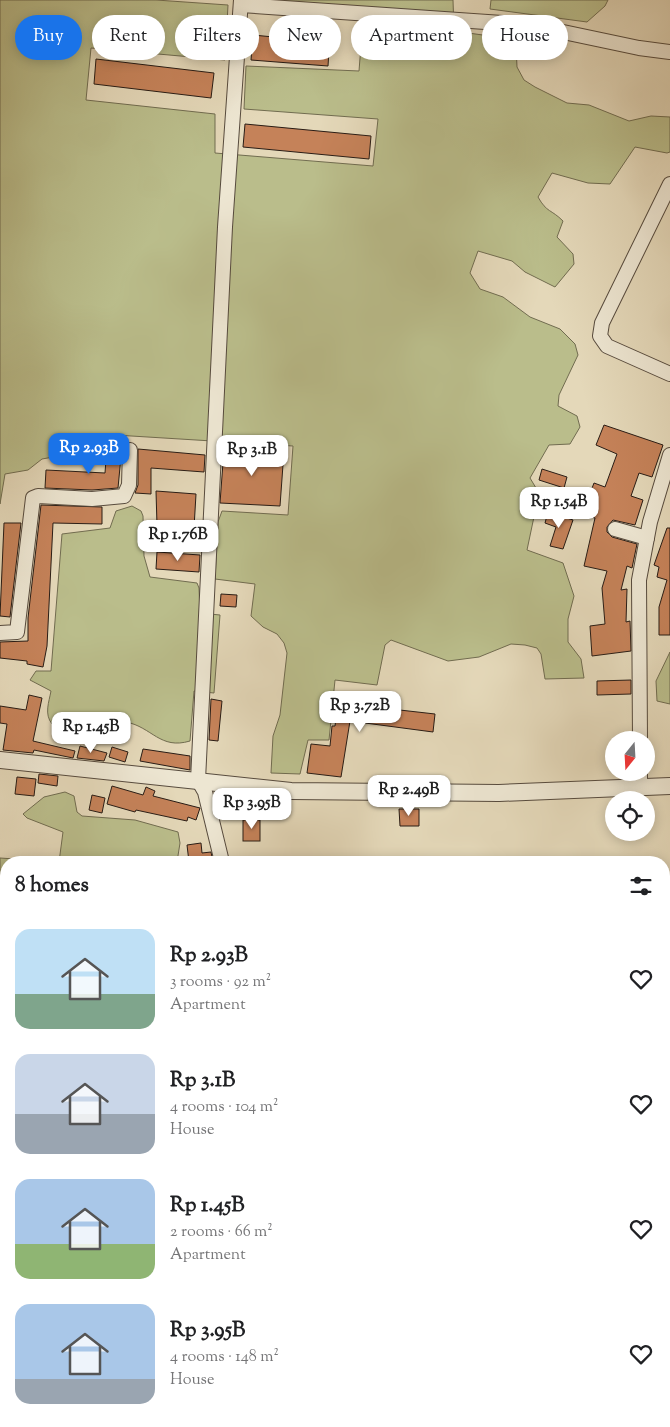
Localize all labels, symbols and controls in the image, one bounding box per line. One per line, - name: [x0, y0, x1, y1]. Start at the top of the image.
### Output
- chip: Buy: [15, 15, 82, 60]
- chip: Rent: [92, 15, 165, 60]
- chip: Filters: [175, 15, 259, 60]
- chip: New: [269, 15, 341, 60]
- chip: Apartment: [351, 15, 472, 60]
- chip: House: [482, 15, 568, 60]
- pin: Rp 2.93B: [37, 432, 141, 475]
- pin: Rp 3.1B: [206, 434, 298, 477]
- text: Rp 2.93B: [59, 437, 119, 460]
- text: Rp 3.1B: [227, 439, 277, 462]
- pin: Rp 1.54B: [507, 486, 611, 529]
- text: Rp 1.54B: [531, 491, 587, 514]
- pin: Rp 1.76B: [126, 520, 230, 562]
- text: Rp 1.76B: [148, 524, 208, 547]
- pin: Rp 3.72B: [308, 690, 412, 733]
- text: Rp 3.72B: [330, 695, 390, 718]
- pin: Rp 1.45B: [39, 712, 143, 754]
- text: Rp 1.45B: [63, 716, 119, 739]
- north arrow: [605, 731, 655, 781]
- map controls: [605, 731, 655, 841]
- pin: Rp 2.49B: [357, 774, 461, 817]
- text: Rp 2.49B: [379, 779, 439, 802]
- pin: Rp 3.95B: [200, 788, 304, 830]
- button: locate: [605, 791, 655, 841]
- text: Rp 3.95B: [223, 792, 281, 815]
- text: 8 homes: [15, 871, 89, 901]
- icon: filters: [627, 872, 655, 900]
- text: Rp 2.93B: [170, 941, 248, 971]
- icon: home: [55, 949, 115, 1009]
- icon: heart: [627, 965, 655, 993]
- text: 3 rooms · 92 m²: [170, 971, 271, 994]
- text: Apartment: [170, 994, 246, 1017]
- text: Rp 3.1B: [170, 1066, 235, 1096]
- icon: home: [55, 1074, 115, 1134]
- icon: heart: [627, 1090, 655, 1118]
- text: 4 rooms · 104 m²: [170, 1096, 278, 1119]
- text: House: [170, 1119, 214, 1142]
- text: Rp 1.45B: [170, 1191, 244, 1221]
- icon: home: [55, 1199, 115, 1259]
- icon: heart: [627, 1215, 655, 1243]
- text: 2 rooms · 66 m²: [170, 1221, 273, 1244]
- text: Apartment: [170, 1244, 246, 1267]
- text: Rp 3.95B: [170, 1316, 245, 1346]
- icon: home: [55, 1324, 115, 1384]
- icon: heart: [627, 1340, 655, 1368]
- text: 4 rooms · 148 m²: [170, 1346, 279, 1369]
- text: House: [170, 1369, 214, 1392]

